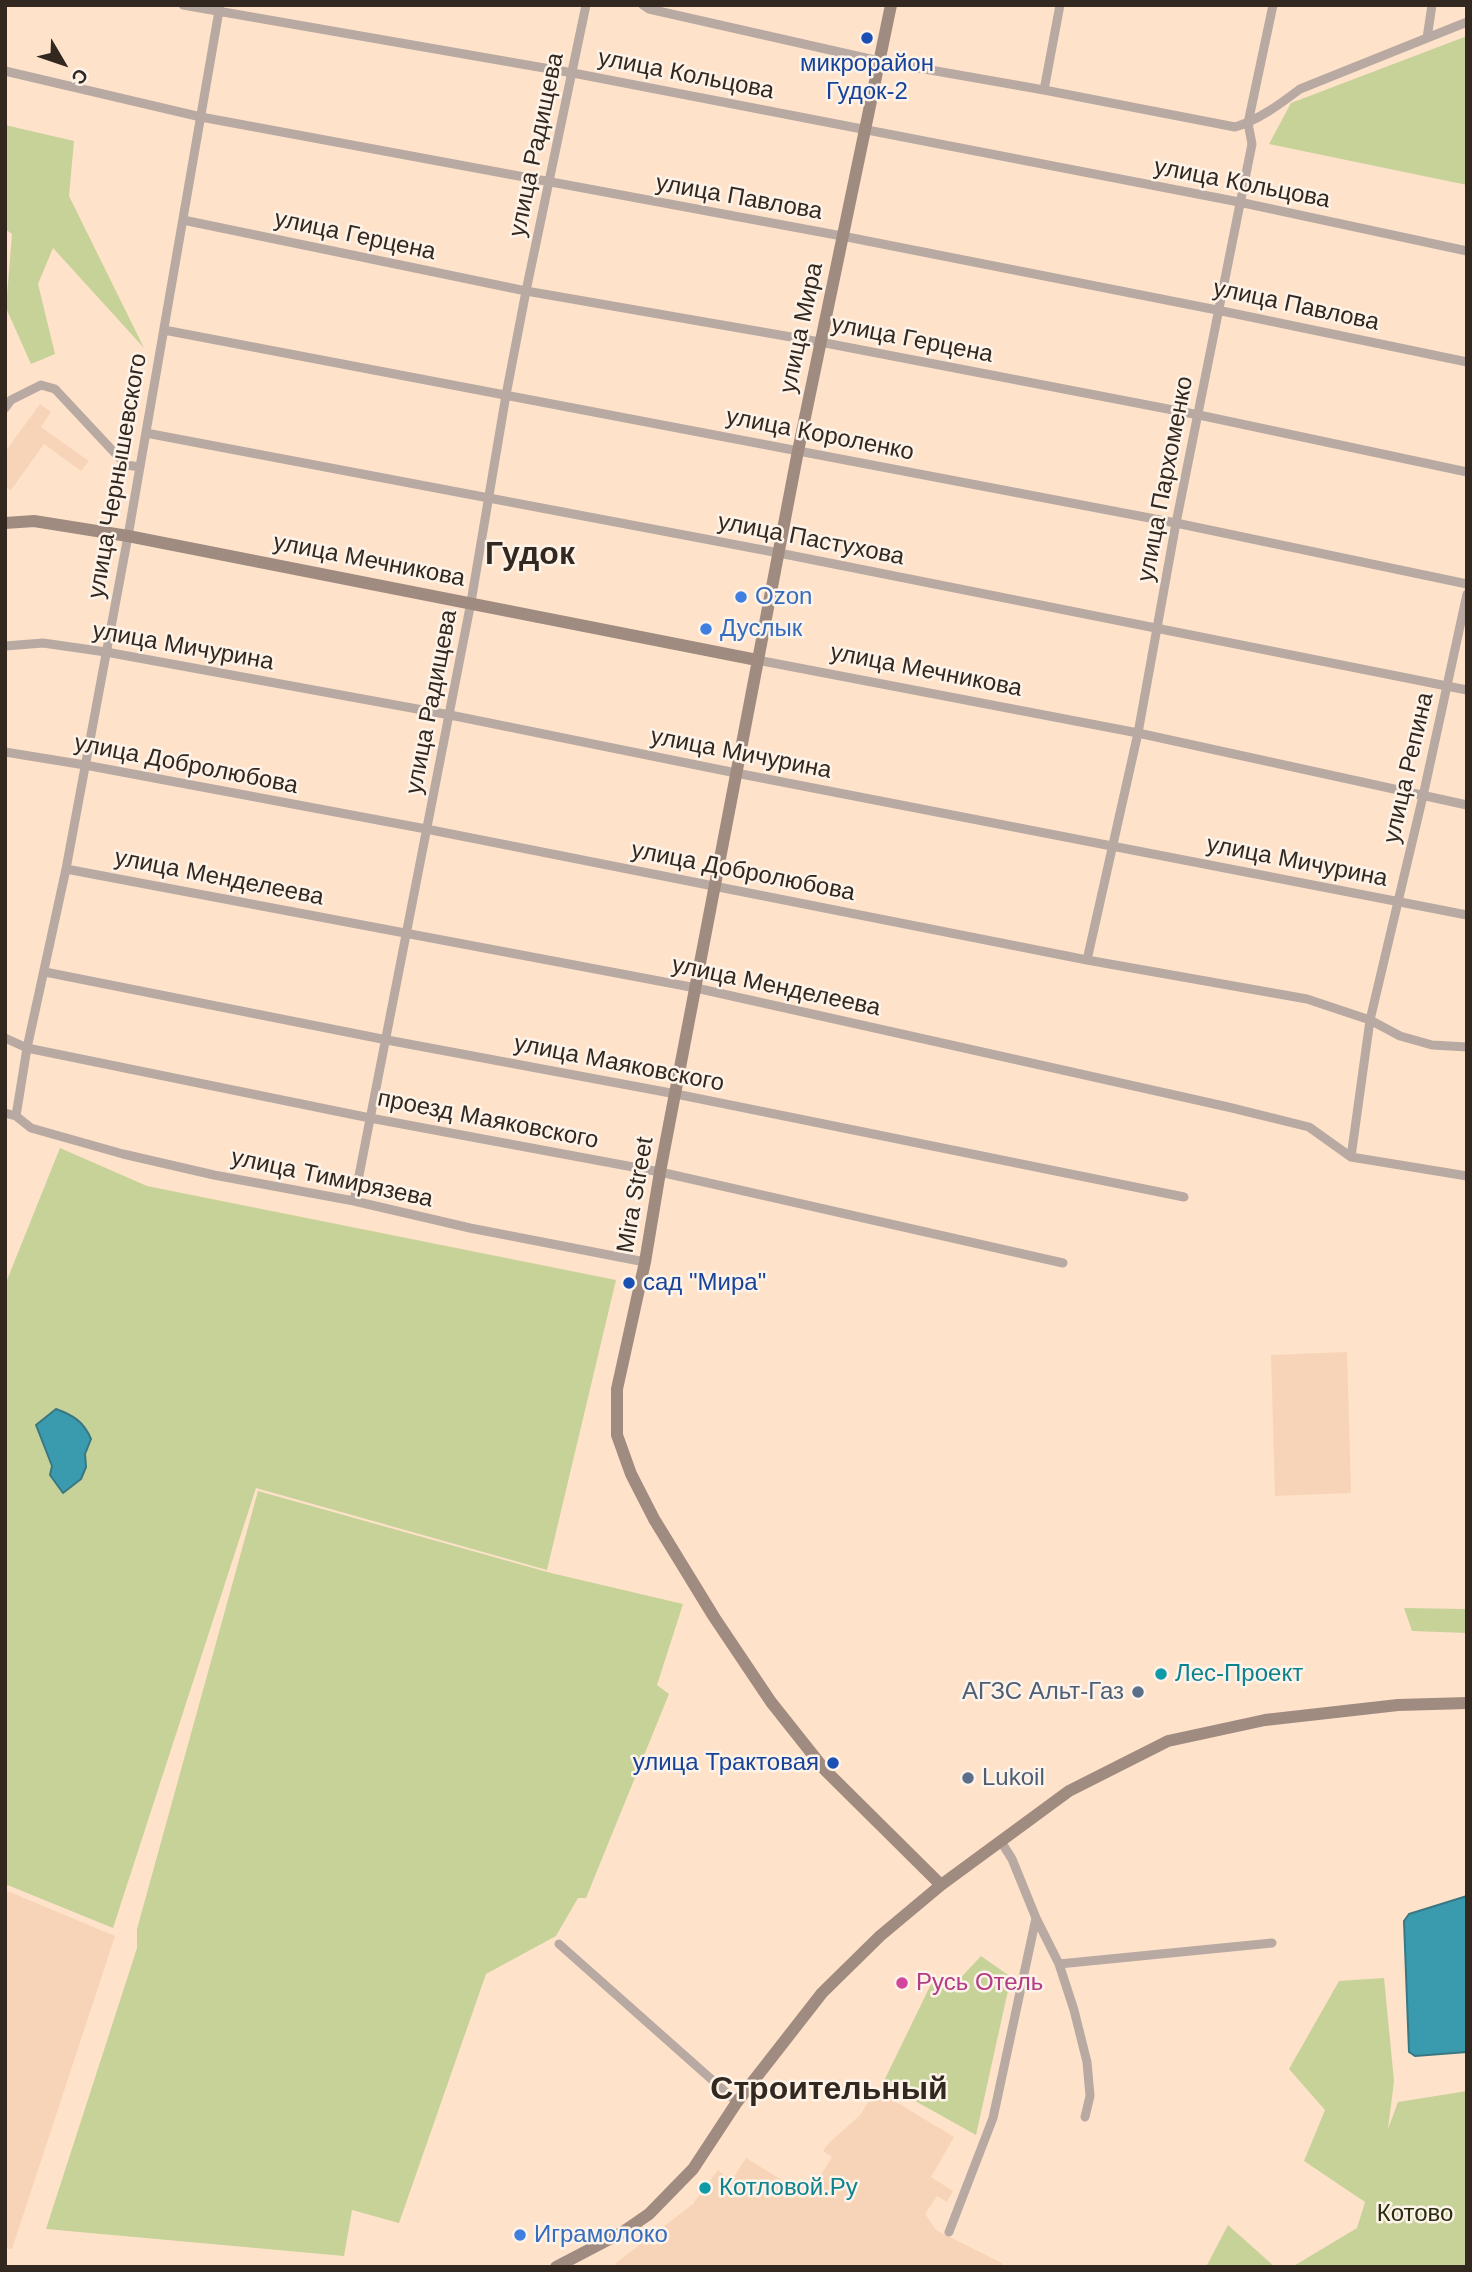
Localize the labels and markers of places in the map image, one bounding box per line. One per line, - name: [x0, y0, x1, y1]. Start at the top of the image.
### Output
- marker: микрорайон Гудок-2: [859, 30, 875, 46]
- place label: микрорайон Гудок-2: [800, 50, 934, 106]
- place label: Ozon: [755, 583, 812, 611]
- marker: Ozon: [733, 589, 749, 605]
- place label: Дуслык: [720, 615, 802, 643]
- marker: Дуслык: [698, 621, 714, 637]
- place label: сад "Мира": [643, 1269, 766, 1297]
- marker: сад "Мира": [621, 1275, 637, 1291]
- place label: Лес-Проект: [1175, 1660, 1303, 1688]
- marker: Лес-Проект: [1153, 1666, 1169, 1682]
- place label: АГЗС Альт-Газ: [962, 1678, 1124, 1706]
- marker: АГЗС Альт-Газ: [1130, 1684, 1146, 1700]
- place label: улица Трактовая: [633, 1749, 819, 1777]
- marker: улица Трактовая: [825, 1755, 841, 1771]
- place label: Lukoil: [982, 1764, 1045, 1792]
- marker: Lukoil: [960, 1770, 976, 1786]
- place label: Русь Отель: [916, 1969, 1043, 1997]
- marker: Русь Отель: [894, 1975, 910, 1991]
- place label: Котловой.Ру: [719, 2174, 858, 2202]
- marker: Котловой.Ру: [697, 2180, 713, 2196]
- place label: Играмолоко: [534, 2221, 668, 2249]
- marker: Играмолоко: [512, 2227, 528, 2243]

